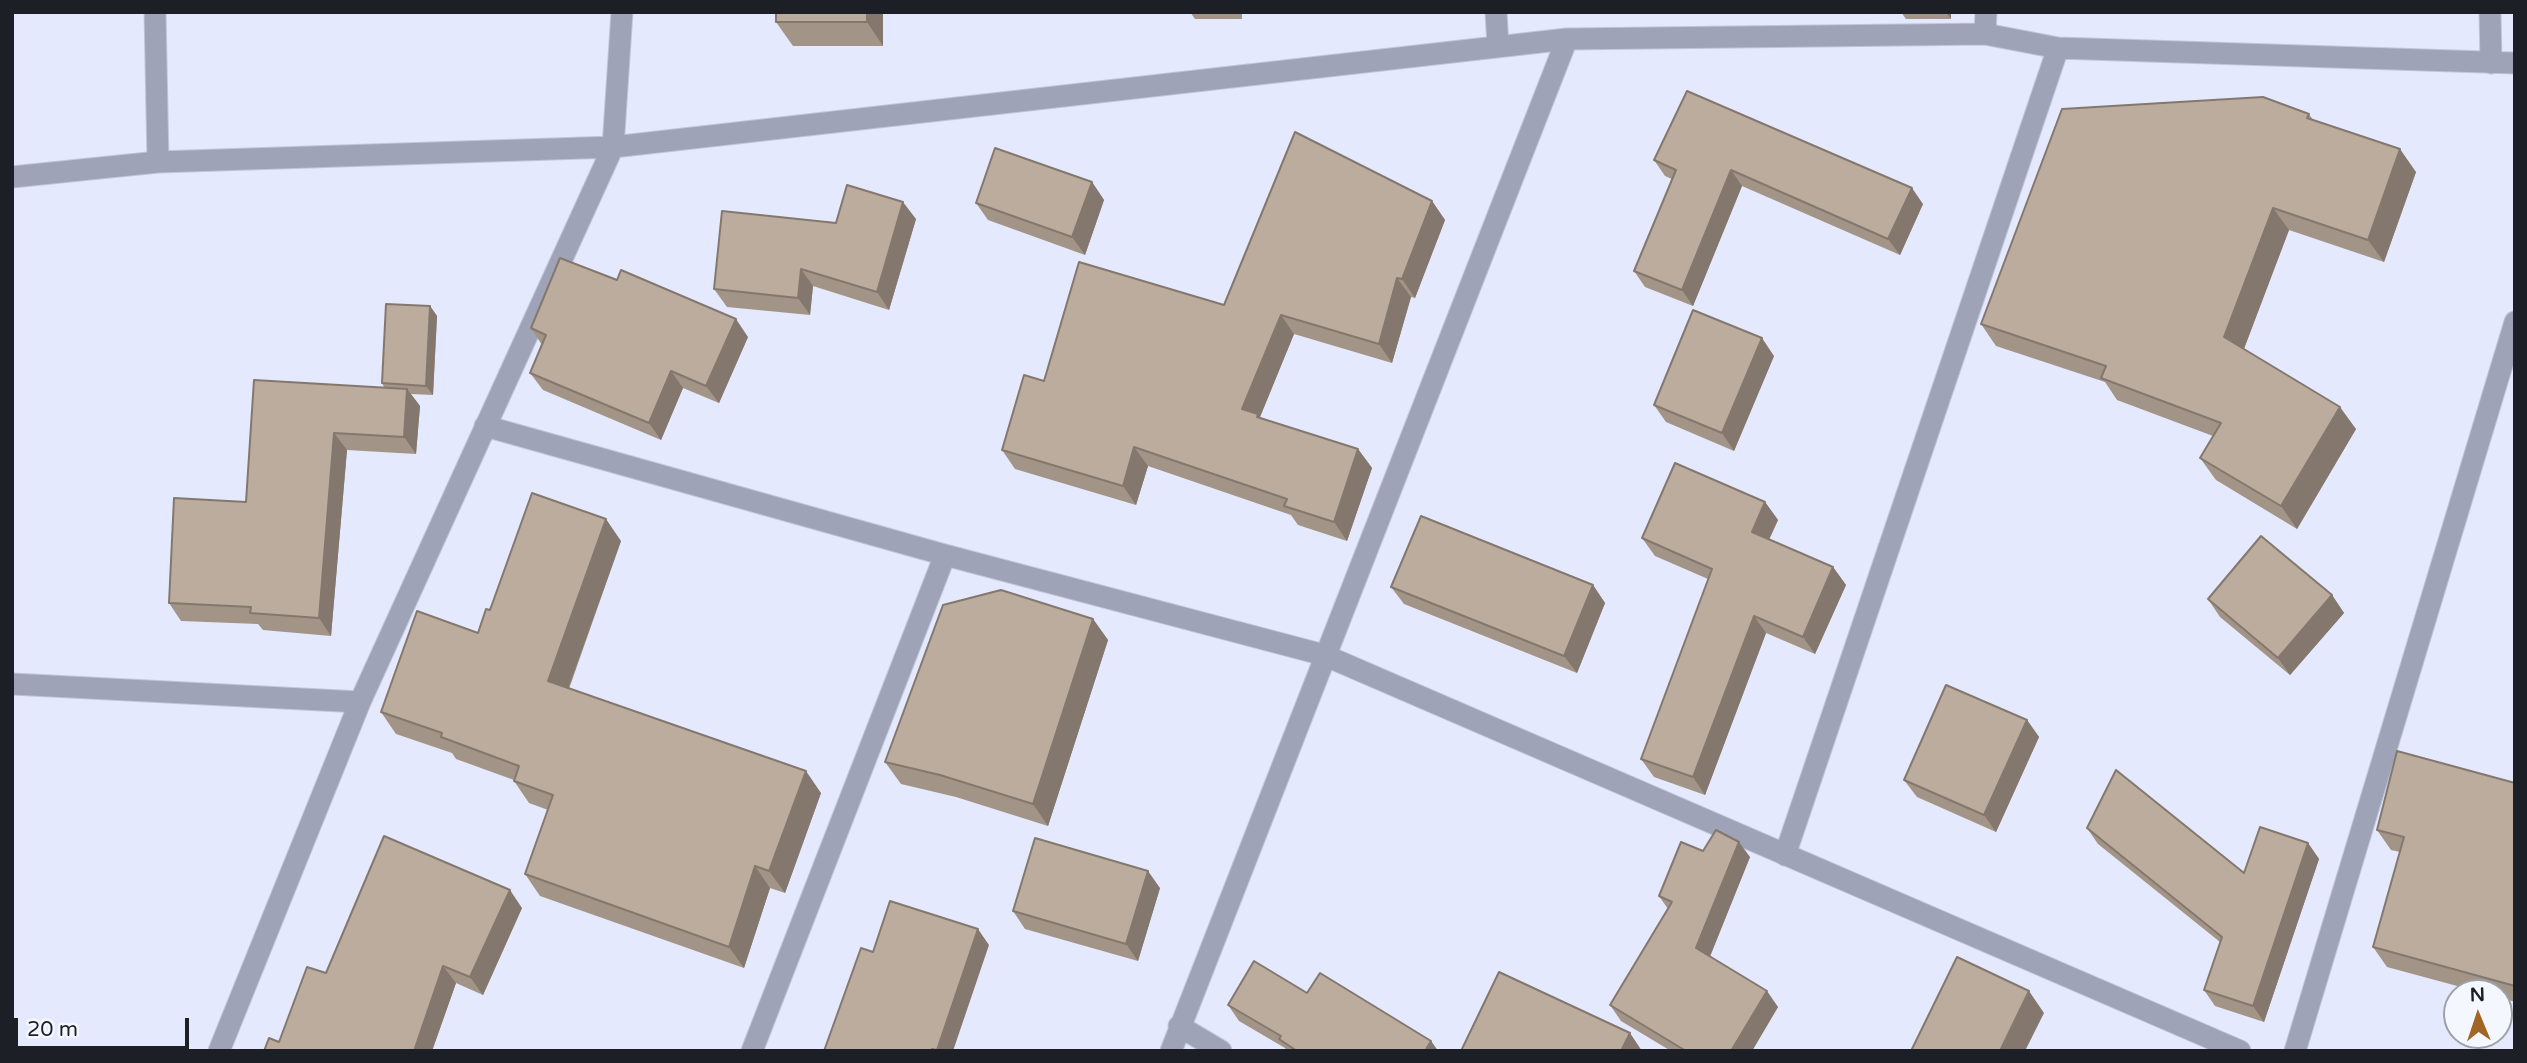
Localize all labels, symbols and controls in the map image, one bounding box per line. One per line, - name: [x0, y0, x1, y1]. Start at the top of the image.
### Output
- north arrow: [2443, 979, 2513, 1049]
- text: N: [2469, 984, 2485, 1006]
- scale bar: [18, 1004, 192, 1048]
- text: 20 m: [27, 1017, 78, 1042]

